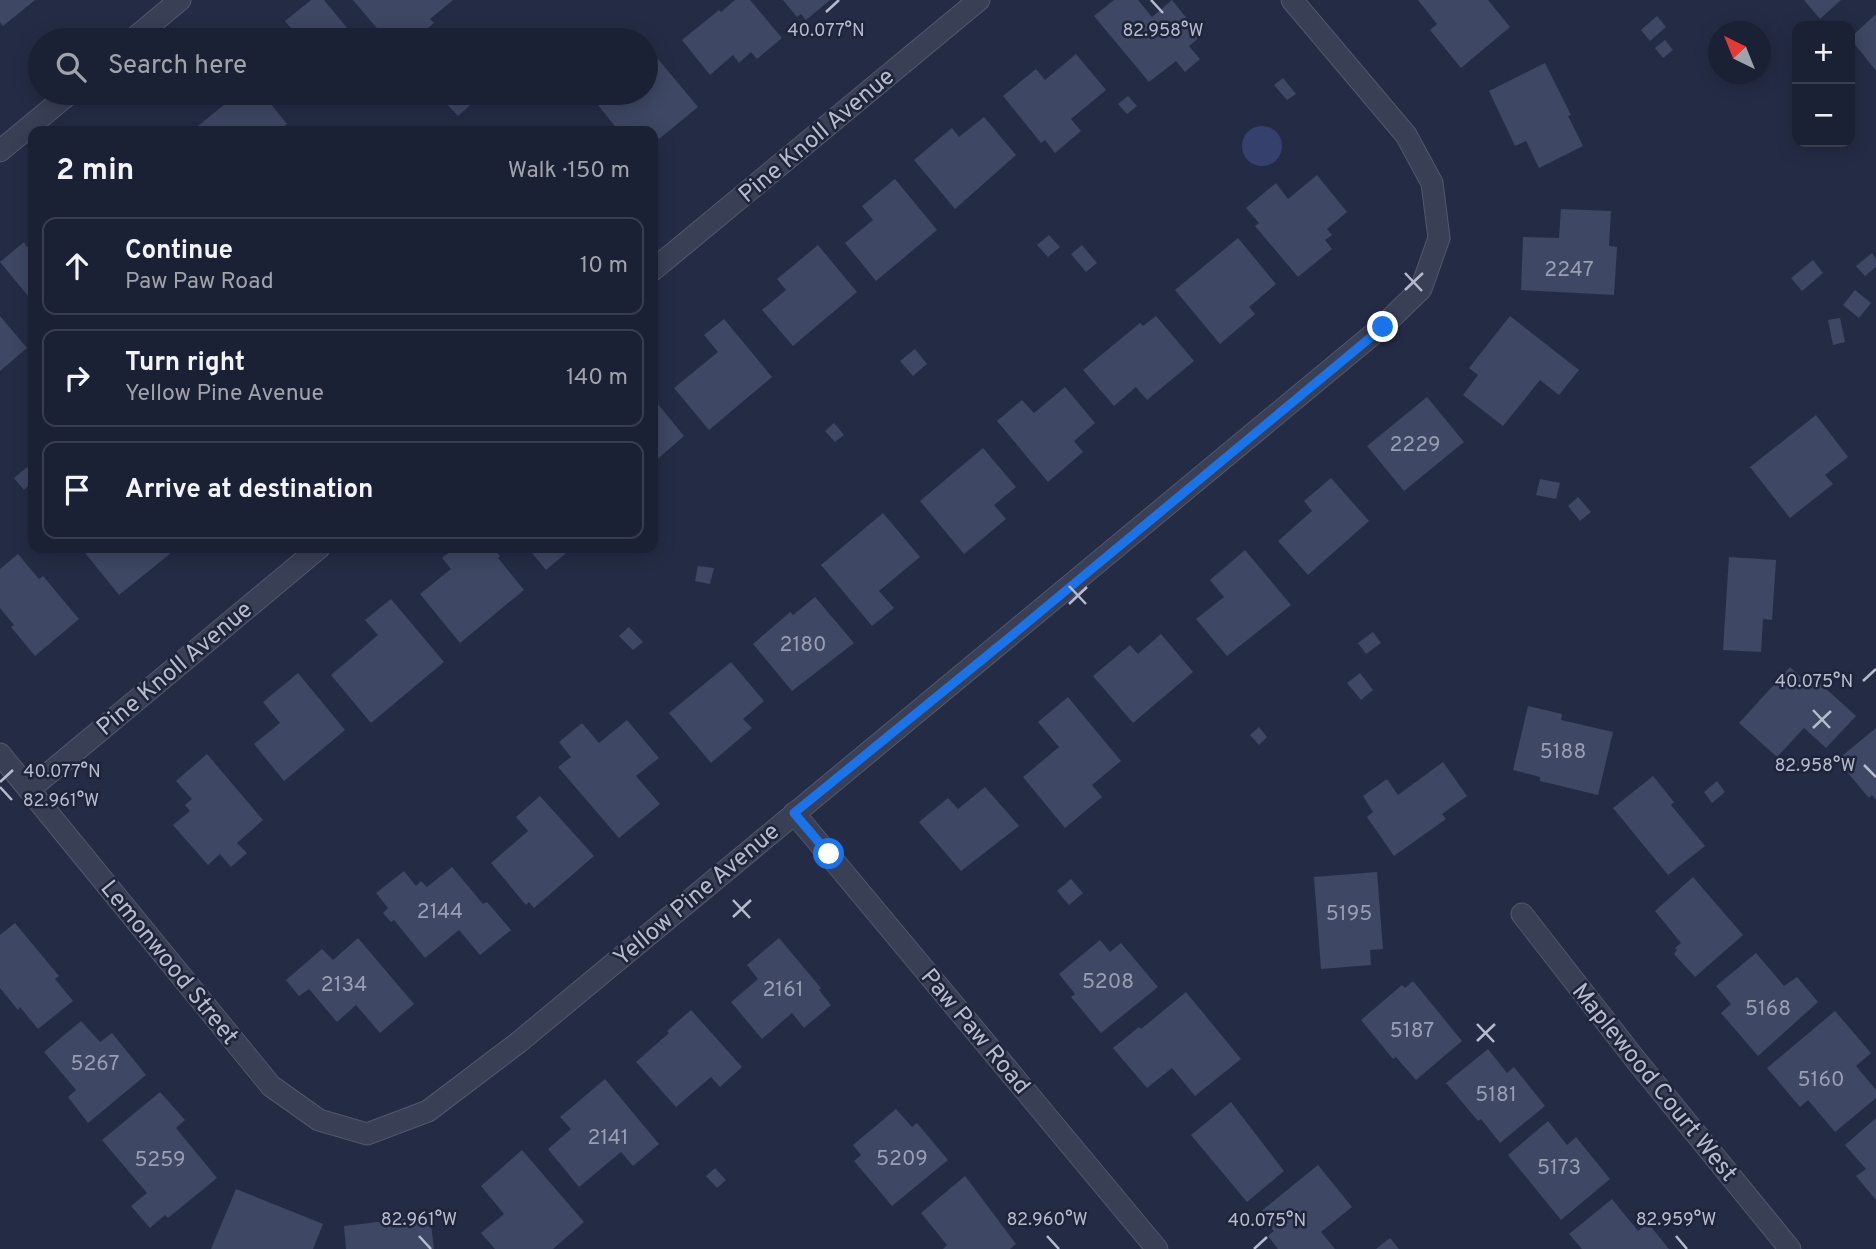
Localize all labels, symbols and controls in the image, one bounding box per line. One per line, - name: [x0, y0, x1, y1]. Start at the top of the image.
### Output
- text: 40.077°N: [787, 20, 865, 43]
- text: 82.958°W: [1122, 20, 1204, 43]
- north arrow: [1708, 21, 1771, 84]
- map controls: [1792, 21, 1855, 147]
- button: +: [1792, 21, 1855, 84]
- search box: [28, 28, 658, 105]
- icon: search: [52, 48, 90, 86]
- text: Search here: [108, 50, 247, 83]
- street label: Pine Knoll Avenue: [733, 63, 901, 210]
- button: −: [1792, 84, 1855, 147]
- text: 2 min: [56, 153, 134, 190]
- text: Walk · 150 m: [508, 157, 630, 186]
- text: Continue: [125, 235, 233, 268]
- icon: ahead: [58, 247, 96, 285]
- text: 10 m: [580, 252, 628, 281]
- house number: 2247: [1544, 257, 1594, 284]
- text: Paw Paw Road: [125, 268, 274, 297]
- route end: [1367, 311, 1398, 342]
- text: Turn right: [125, 347, 245, 380]
- icon: right: [58, 359, 96, 397]
- text: 140 m: [566, 364, 628, 393]
- text: Yellow Pine Avenue: [125, 380, 324, 409]
- house number: 2229: [1389, 432, 1441, 459]
- icon: arrive: [58, 471, 96, 509]
- text: Arrive at destination: [125, 474, 373, 507]
- street label: Pine Knoll Avenue: [91, 596, 259, 743]
- house number: 2180: [780, 632, 826, 659]
- text: 40.075°N: [1775, 671, 1853, 694]
- house number: 5188: [1540, 739, 1586, 766]
- text: 82.958°W: [1774, 755, 1856, 778]
- text: 40.077°N: [23, 761, 101, 784]
- text: 82.961°W: [23, 790, 99, 813]
- street label: Yellow Pine Avenue: [608, 817, 786, 974]
- route start: [813, 838, 844, 869]
- street label: Lemonwood Street: [93, 875, 244, 1052]
- house number: 2144: [417, 899, 463, 926]
- house number: 5195: [1326, 901, 1372, 928]
- street label: Paw Paw Road: [913, 963, 1036, 1101]
- house number: 5208: [1082, 969, 1134, 996]
- house number: 2134: [321, 972, 367, 999]
- house number: 2161: [762, 977, 804, 1004]
- street label: Maplewood Court West: [1564, 978, 1743, 1189]
- house number: 5168: [1745, 996, 1791, 1023]
- house number: 5187: [1390, 1018, 1434, 1045]
- house number: 5267: [71, 1051, 119, 1078]
- house number: 5160: [1798, 1067, 1844, 1094]
- house number: 5181: [1475, 1082, 1517, 1109]
- house number: 2141: [587, 1125, 629, 1152]
- house number: 5209: [876, 1146, 928, 1173]
- house number: 5259: [134, 1147, 186, 1174]
- house number: 5173: [1537, 1155, 1581, 1182]
- text: 82.961°W: [381, 1209, 457, 1232]
- text: 82.960°W: [1006, 1209, 1088, 1232]
- text: 82.959°W: [1636, 1209, 1716, 1232]
- text: 40.075°N: [1228, 1210, 1306, 1233]

